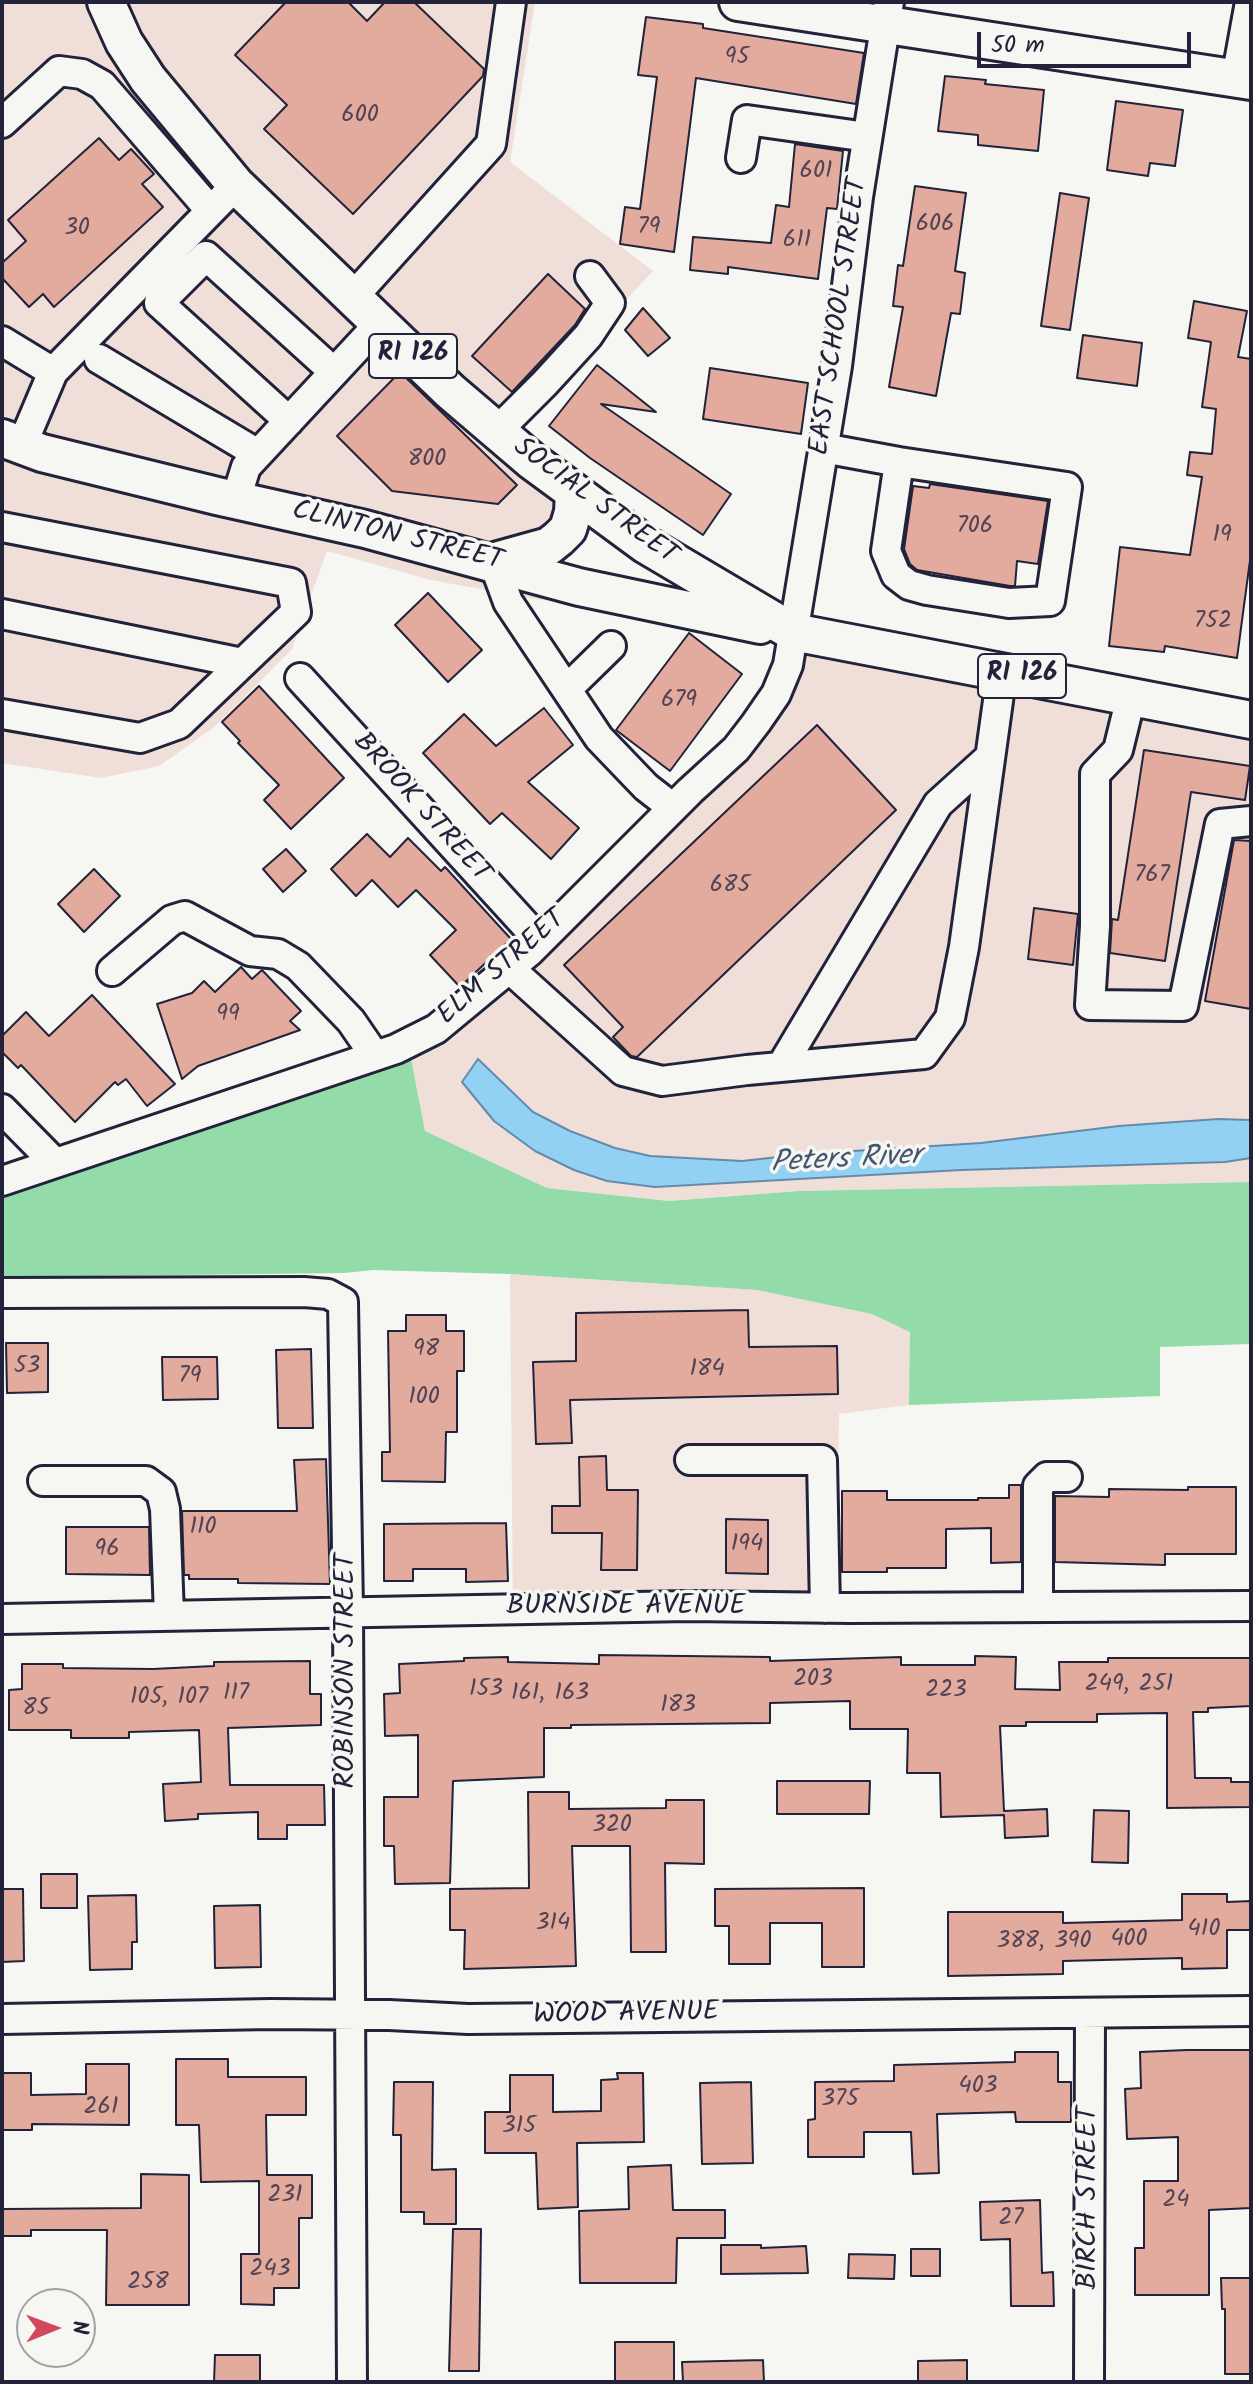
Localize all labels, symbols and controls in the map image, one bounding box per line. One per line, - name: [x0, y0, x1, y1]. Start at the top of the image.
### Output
- scale bar: [981, 16, 1195, 66]
- text: 50 m: [991, 26, 1045, 65]
- house number: 95: [725, 45, 749, 73]
- house number: 600: [341, 103, 379, 131]
- house number: 601: [800, 159, 832, 187]
- street label: EAST SCHOOL STREET: [805, 176, 877, 458]
- house number: 606: [916, 212, 954, 240]
- house number: 79: [638, 215, 660, 243]
- house number: 30: [64, 216, 90, 244]
- house number: 611: [783, 228, 811, 256]
- road number: RI 126: [369, 334, 457, 378]
- street label: SOCIAL STREET: [505, 432, 683, 574]
- house number: 800: [408, 447, 446, 475]
- street label: CLINTON STREET: [288, 496, 506, 580]
- house number: 706: [957, 514, 993, 542]
- house number: 19: [1212, 523, 1232, 551]
- house number: 752: [1194, 609, 1232, 637]
- road number: RI 126: [978, 654, 1066, 698]
- house number: 679: [661, 688, 697, 716]
- street label: BROOK STREET: [344, 727, 496, 891]
- house number: 767: [1134, 863, 1170, 891]
- house number: 685: [710, 873, 750, 901]
- street label: ELM STREET: [432, 904, 574, 1034]
- house number: 99: [216, 1002, 240, 1030]
- water label: Peters River: [770, 1140, 922, 1184]
- house number: 98: [413, 1337, 439, 1365]
- house number: 53: [14, 1354, 40, 1382]
- house number: 184: [689, 1357, 725, 1385]
- house number: 79: [179, 1364, 201, 1392]
- house number: 100: [408, 1385, 440, 1413]
- house number: 110: [189, 1515, 217, 1543]
- house number: 194: [731, 1532, 763, 1560]
- house number: 96: [94, 1537, 120, 1565]
- street label: ROBINSON STREET: [331, 1553, 365, 1789]
- street label: BURNSIDE AVENUE: [506, 1591, 746, 1625]
- house number: 203: [793, 1667, 833, 1695]
- house number: 249, 251: [1085, 1672, 1173, 1700]
- house number: 153: [469, 1677, 503, 1705]
- house number: 223: [925, 1678, 967, 1706]
- house number: 117: [223, 1681, 249, 1709]
- house number: 161, 163: [511, 1681, 589, 1709]
- house number: 105, 107: [130, 1685, 208, 1713]
- house number: 183: [660, 1693, 696, 1721]
- house number: 85: [22, 1696, 50, 1724]
- house number: 320: [592, 1813, 632, 1841]
- house number: 314: [536, 1911, 570, 1939]
- house number: 410: [1188, 1917, 1220, 1945]
- house number: 400: [1110, 1927, 1148, 1955]
- house number: 388, 390: [996, 1929, 1092, 1957]
- street label: WOOD AVENUE: [533, 1998, 719, 2034]
- house number: 403: [959, 2074, 997, 2102]
- house number: 375: [821, 2087, 859, 2115]
- house number: 261: [84, 2095, 118, 2123]
- street label: BIRCH STREET: [1073, 2106, 1107, 2290]
- house number: 315: [502, 2114, 536, 2142]
- house number: 231: [267, 2183, 303, 2211]
- house number: 24: [1162, 2188, 1190, 2216]
- house number: 27: [998, 2206, 1024, 2234]
- house number: 243: [250, 2257, 290, 2285]
- house number: 258: [127, 2270, 169, 2298]
- north arrow: [16, 2288, 96, 2368]
- text: N: [61, 2320, 96, 2335]

